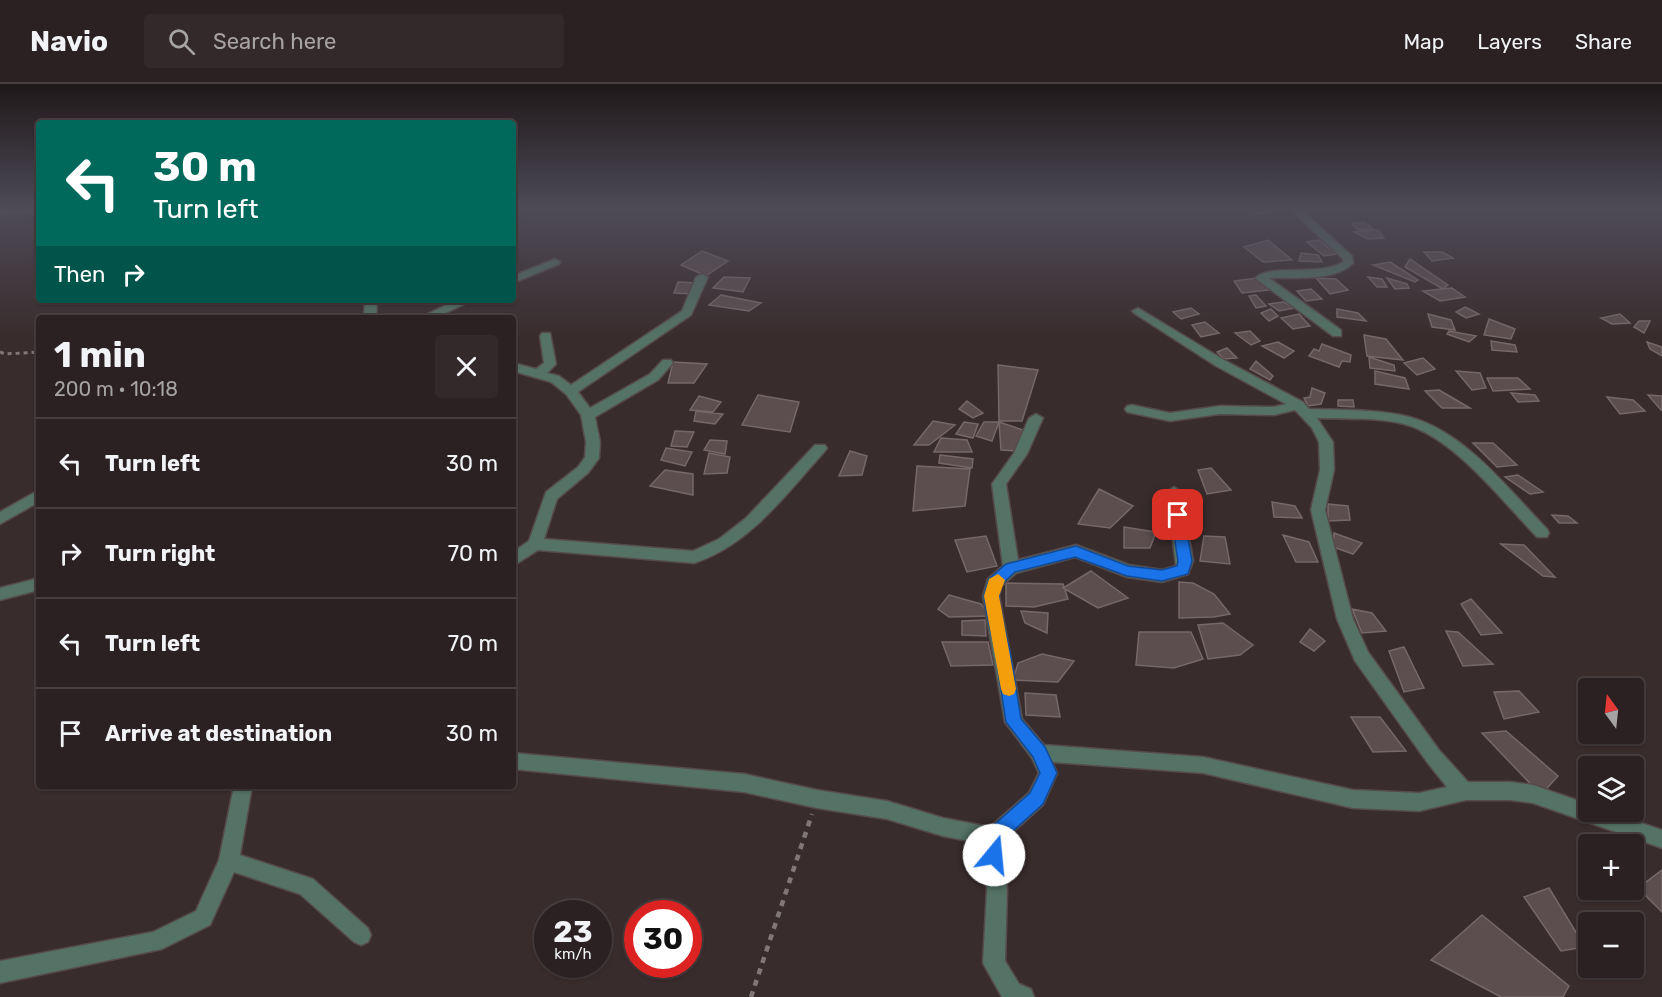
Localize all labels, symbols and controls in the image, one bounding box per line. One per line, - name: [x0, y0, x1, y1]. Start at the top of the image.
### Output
- search box: [144, 14, 564, 68]
- text: Navio: [30, 25, 108, 58]
- icon: search: [165, 25, 198, 58]
- text: Search here: [213, 28, 336, 55]
- text: Map: [1403, 29, 1444, 54]
- text: Layers: [1477, 29, 1542, 54]
- text: Share: [1575, 29, 1632, 54]
- text: 30 m: [153, 142, 257, 192]
- icon: left: [54, 144, 132, 222]
- text: Turn left: [153, 193, 258, 225]
- icon: right: [117, 258, 150, 291]
- text: Then: [54, 261, 105, 288]
- text: 1 min: [54, 333, 146, 376]
- button: close: [435, 335, 498, 398]
- text: 200 m · 10:18: [54, 377, 178, 401]
- icon: left: [54, 447, 87, 480]
- text: Turn left: [105, 450, 200, 477]
- text: 30 m: [446, 450, 498, 477]
- pin: [1152, 489, 1203, 540]
- icon: arrive: [1161, 498, 1194, 531]
- icon: right: [54, 537, 87, 570]
- text: Turn right: [105, 540, 215, 567]
- text: 70 m: [448, 540, 498, 567]
- icon: left: [54, 627, 87, 660]
- text: Turn left: [105, 630, 200, 657]
- text: 70 m: [448, 630, 498, 657]
- north arrow: [1578, 678, 1644, 744]
- map controls: [1578, 678, 1644, 978]
- icon: arrive: [54, 717, 87, 750]
- text: Arrive at destination: [105, 720, 332, 747]
- text: 30 m: [446, 720, 498, 747]
- button: layers: [1578, 756, 1644, 822]
- position arrow: [962, 823, 1026, 887]
- button: +: [1578, 834, 1644, 900]
- speed limit sign: 30: [624, 900, 702, 978]
- button: −: [1578, 912, 1644, 978]
- text: 23: [553, 914, 593, 950]
- text: km/h: [554, 945, 592, 963]

